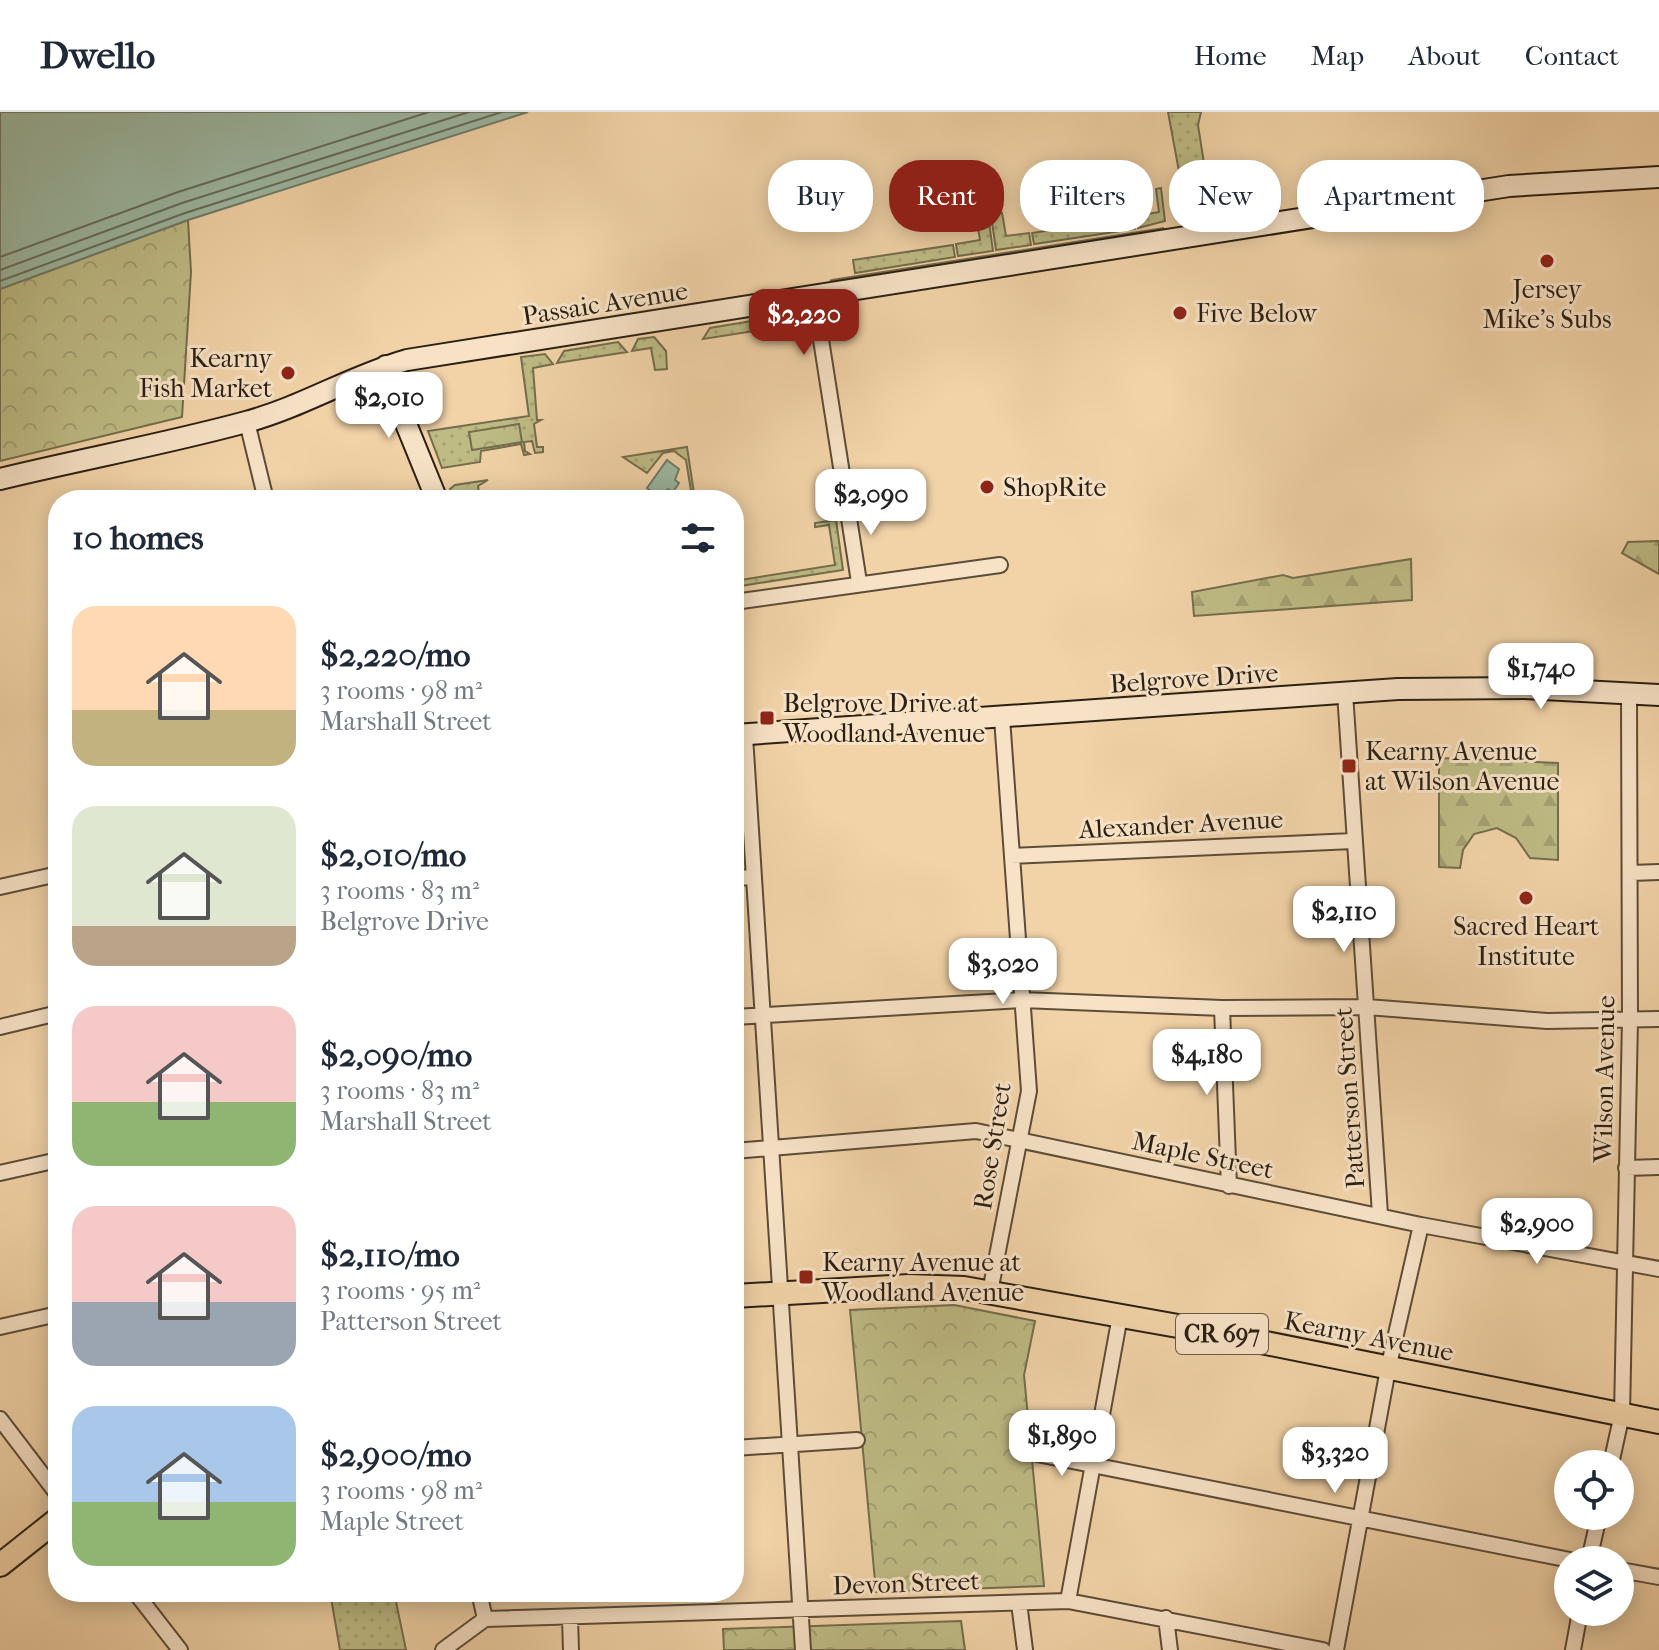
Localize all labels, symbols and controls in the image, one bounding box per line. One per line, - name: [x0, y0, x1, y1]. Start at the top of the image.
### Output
- text: Dwello: [40, 33, 155, 78]
- text: Home: [1194, 39, 1267, 72]
- text: Map: [1311, 39, 1364, 72]
- text: About: [1408, 39, 1481, 72]
- text: Contact: [1525, 39, 1619, 72]
- chip: Buy: [768, 160, 873, 232]
- chip: Rent: [889, 160, 1004, 232]
- chip: Filters: [1020, 160, 1153, 232]
- chip: New: [1169, 160, 1281, 232]
- chip: Apartment: [1297, 160, 1484, 232]
- marker: Jersey Mike's Subs: [1538, 252, 1556, 270]
- place label: Jersey Mike's Subs: [1482, 274, 1612, 335]
- street label: Passaic Avenue: [520, 275, 690, 332]
- pin: $2,220: [739, 289, 869, 357]
- place label: Five Below: [1196, 298, 1317, 329]
- text: $2,220: [767, 299, 841, 330]
- marker: Five Below: [1171, 304, 1189, 322]
- place label: Kearny Fish Market: [139, 343, 273, 404]
- marker: Kearny Fish Market: [279, 364, 297, 382]
- pin: $2,010: [324, 372, 454, 440]
- text: $2,010: [354, 382, 424, 413]
- pin: $2,090: [806, 469, 936, 537]
- place label: ShopRite: [1003, 472, 1106, 503]
- marker: ShopRite: [978, 478, 996, 496]
- text: $2,090: [833, 479, 909, 510]
- icon: filters: [676, 516, 720, 560]
- text: 10 homes: [72, 518, 203, 558]
- text: $2,220/mo: [320, 635, 471, 675]
- icon: home: [136, 638, 232, 734]
- pin: $1,740: [1476, 643, 1606, 711]
- text: $1,740: [1506, 653, 1576, 684]
- street label: Belgrove Drive: [1109, 657, 1279, 700]
- text: 3 rooms · 98 m²: [320, 675, 482, 706]
- place label: Belgrove Drive at Woodland Avenue: [782, 688, 985, 749]
- text: Marshall Street: [320, 706, 492, 737]
- marker: Belgrove Drive at Woodland Avenue: [758, 709, 776, 727]
- place label: Kearny Avenue at Wilson Avenue: [1365, 736, 1559, 797]
- marker: Kearny Avenue at Wilson Avenue: [1340, 757, 1358, 775]
- street label: Alexander Avenue: [1077, 804, 1284, 845]
- text: $2,010/mo: [320, 835, 466, 875]
- icon: home: [136, 838, 232, 934]
- text: 3 rooms · 83 m²: [320, 875, 479, 906]
- pin: $2,110: [1279, 886, 1409, 954]
- marker: Sacred Heart Institute: [1517, 889, 1535, 907]
- text: $2,110: [1311, 896, 1377, 927]
- text: Belgrove Drive: [320, 906, 489, 937]
- place label: Sacred Heart Institute: [1453, 911, 1600, 972]
- pin: $3,020: [938, 938, 1068, 1006]
- text: $3,020: [967, 948, 1039, 979]
- street label: Wilson Avenue: [1588, 995, 1621, 1164]
- street label: Patterson Street: [1328, 1005, 1371, 1190]
- pin: $4,180: [1142, 1029, 1272, 1097]
- text: $2,090/mo: [320, 1035, 472, 1075]
- icon: home: [136, 1038, 232, 1134]
- text: $4,180: [1171, 1039, 1243, 1070]
- text: 3 rooms · 83 m²: [320, 1075, 479, 1106]
- street label: Rose Street: [967, 1080, 1018, 1212]
- text: Marshall Street: [320, 1106, 492, 1137]
- street label: Maple Street: [1129, 1125, 1277, 1186]
- pin: $2,900: [1472, 1198, 1602, 1266]
- text: $2,900: [1500, 1208, 1574, 1239]
- text: $2,110/mo: [320, 1235, 460, 1275]
- icon: home: [136, 1238, 232, 1334]
- place label: Kearny Avenue at Woodland Avenue: [821, 1247, 1024, 1308]
- marker: Kearny Avenue at Woodland Avenue: [797, 1268, 815, 1286]
- text: 3 rooms · 95 m²: [320, 1275, 480, 1306]
- street label: Kearny Avenue: [1282, 1305, 1456, 1368]
- text: Patterson Street: [320, 1306, 502, 1337]
- road number: CR 697: [1176, 1314, 1268, 1354]
- pin: $1,890: [997, 1410, 1127, 1478]
- text: $1,890: [1027, 1420, 1097, 1451]
- pin: $3,320: [1270, 1427, 1400, 1495]
- text: $2,900/mo: [320, 1435, 472, 1475]
- text: $3,320: [1301, 1437, 1369, 1468]
- icon: home: [136, 1438, 232, 1534]
- map controls: [1554, 1450, 1634, 1626]
- button: locate: [1554, 1450, 1634, 1530]
- text: 3 rooms · 98 m²: [320, 1475, 482, 1506]
- text: Maple Street: [320, 1506, 464, 1537]
- button: layers: [1554, 1546, 1634, 1626]
- street label: Devon Street: [832, 1565, 981, 1602]

